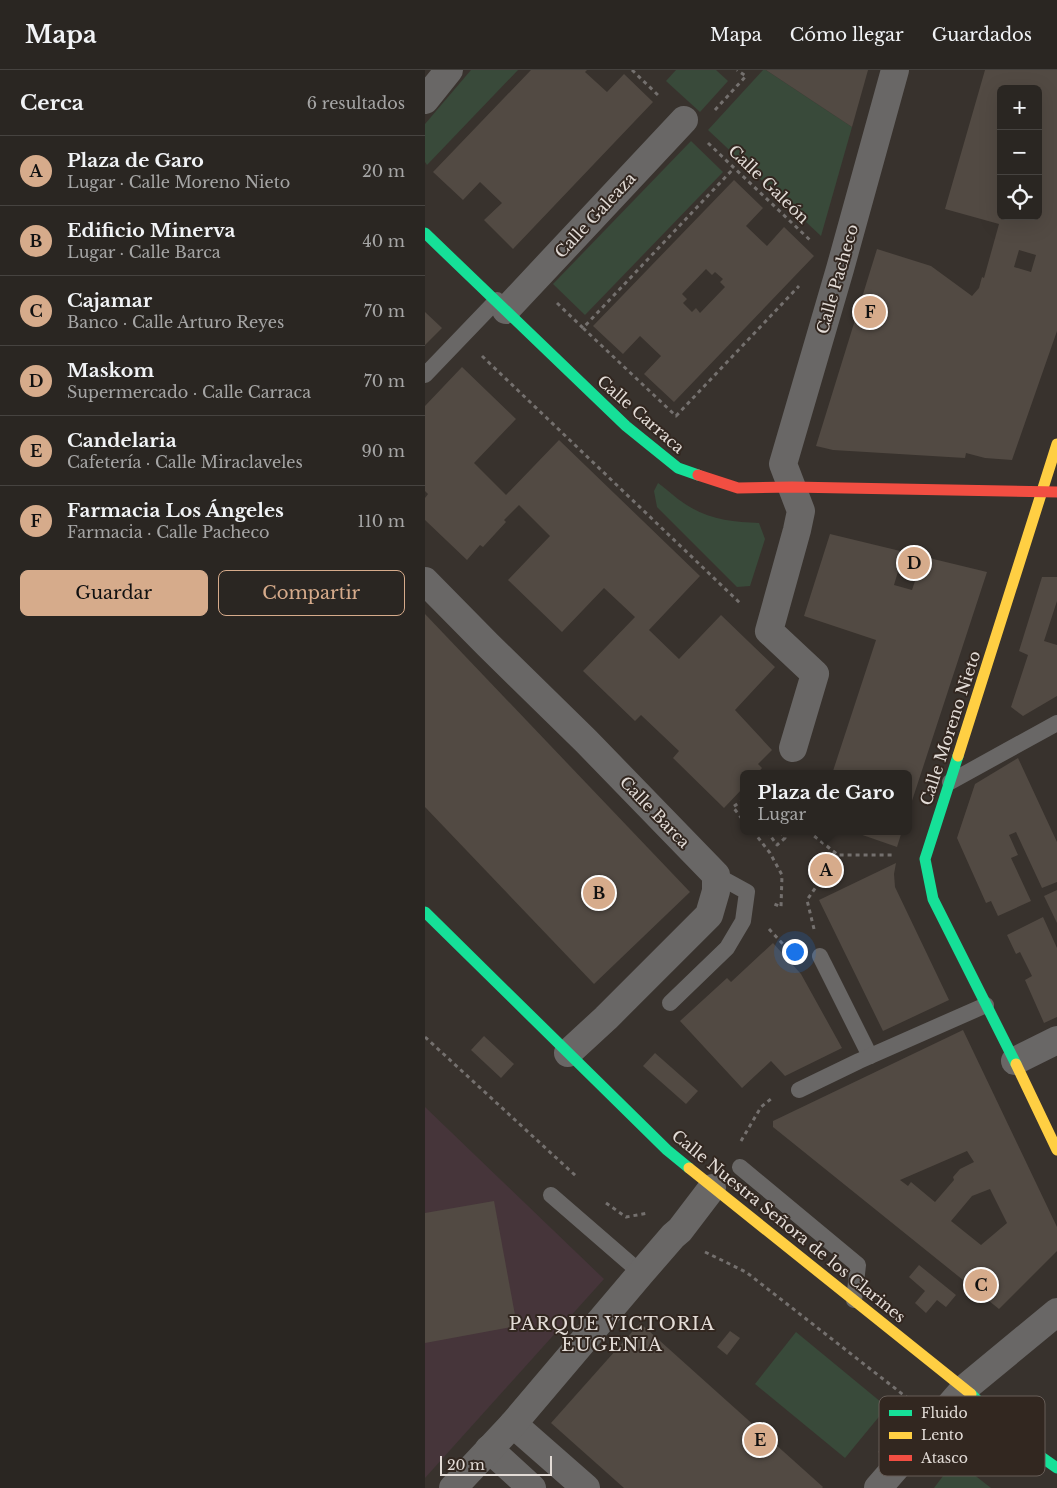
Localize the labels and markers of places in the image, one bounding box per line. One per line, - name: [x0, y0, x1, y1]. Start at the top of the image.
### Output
- pin: F: [854, 293, 886, 331]
- pin: D: [898, 544, 930, 582]
- pin: A: [810, 851, 842, 889]
- pin: B: [583, 874, 615, 912]
- pin: C: [965, 1266, 997, 1304]
- pin: E: [744, 1421, 776, 1459]

